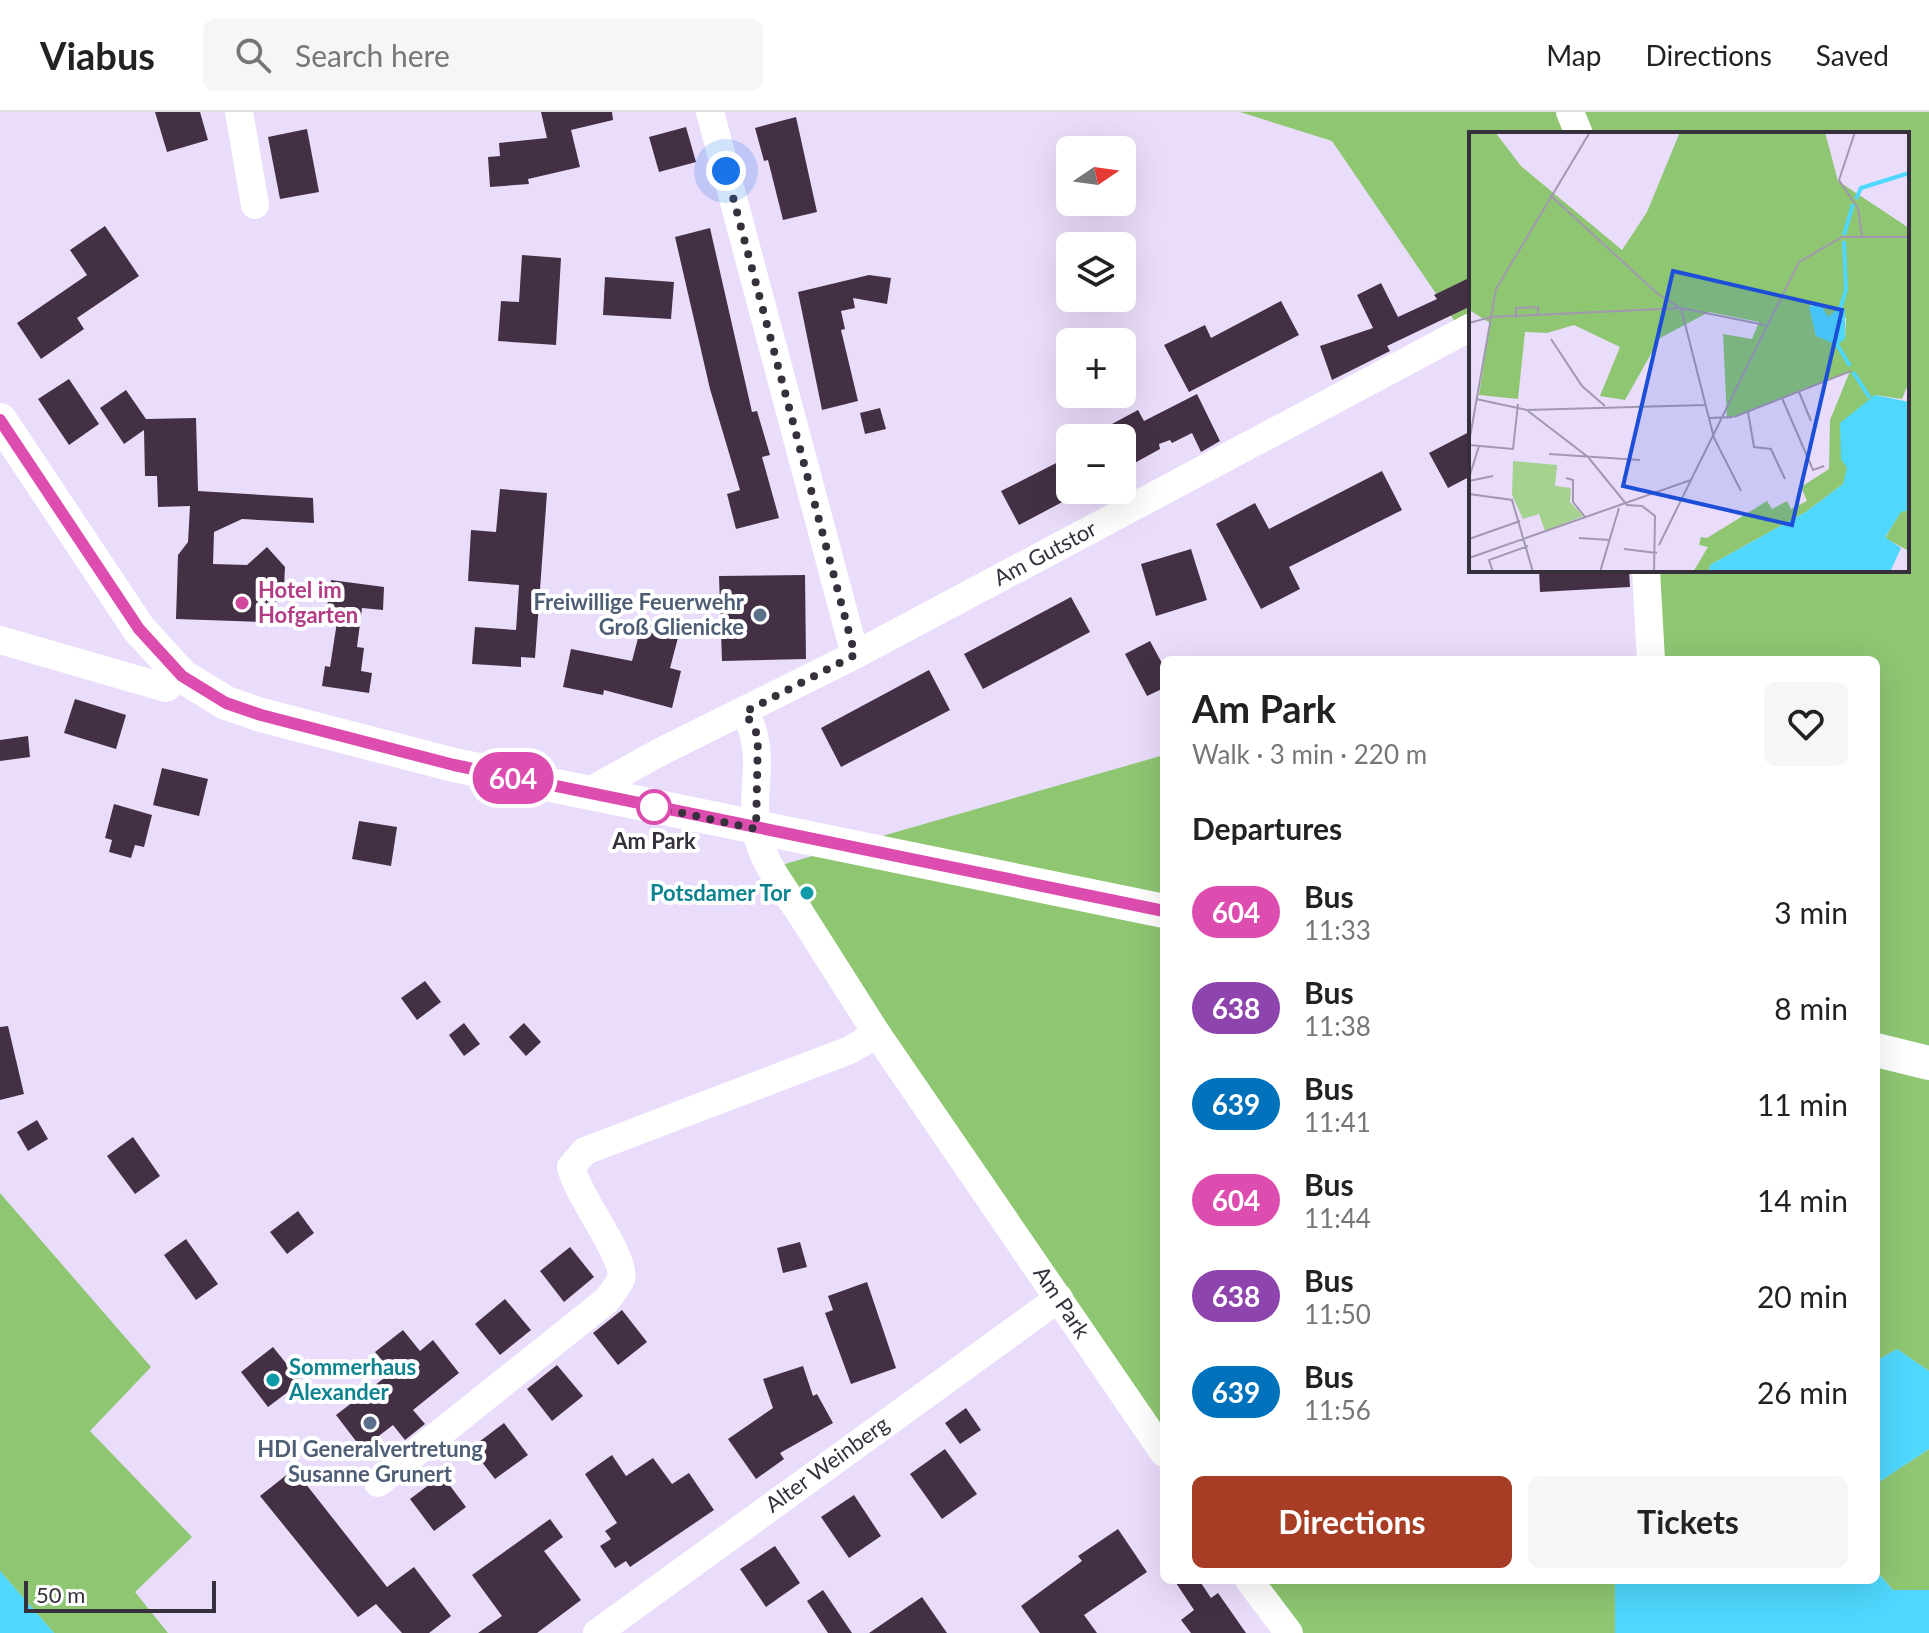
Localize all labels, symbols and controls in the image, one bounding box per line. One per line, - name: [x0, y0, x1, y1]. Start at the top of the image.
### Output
- search box: [203, 19, 763, 91]
- text: Viabus: [40, 32, 155, 78]
- icon: search: [231, 33, 275, 77]
- text: Search here: [295, 37, 450, 73]
- text: Map: [1546, 38, 1601, 72]
- text: Directions: [1645, 38, 1772, 72]
- text: Saved: [1816, 38, 1889, 72]
- inset map: [1469, 132, 1909, 572]
- north arrow: [1056, 136, 1136, 216]
- map controls: [1056, 136, 1136, 504]
- your location: [706, 151, 746, 191]
- button: layers: [1056, 232, 1136, 312]
- button: +: [1056, 328, 1136, 408]
- button: −: [1056, 424, 1136, 504]
- street label: Am Gutstor: [989, 514, 1101, 591]
- place label: Hotel im Hofgarten: [258, 576, 358, 628]
- place label: Freiwillige Feuerwehr Groß Glienicke: [534, 588, 745, 640]
- marker: Hotel im Hofgarten: [233, 594, 251, 612]
- marker: Freiwillige Feuerwehr Groß Glienicke: [751, 606, 769, 624]
- button: heart: [1764, 682, 1848, 766]
- text: Am Park: [1192, 685, 1336, 731]
- text: Walk · 3 min · 220 m: [1192, 738, 1427, 770]
- line badge: 604: [467, 752, 559, 804]
- text: 604: [489, 761, 537, 795]
- marker: Am Park: [637, 790, 671, 824]
- text: Departures: [1192, 810, 1342, 846]
- place label: Am Park: [611, 827, 696, 854]
- text: Bus: [1304, 878, 1354, 914]
- place label: Potsdamer Tor: [650, 879, 792, 906]
- marker: Potsdamer Tor: [798, 884, 816, 902]
- text: 3 min: [1774, 894, 1848, 930]
- text: 604: [1212, 895, 1260, 929]
- text: 11:33: [1304, 914, 1371, 946]
- text: Bus: [1304, 974, 1354, 1010]
- text: 8 min: [1774, 990, 1848, 1026]
- text: 638: [1212, 991, 1260, 1025]
- text: 11:38: [1304, 1010, 1371, 1042]
- text: Bus: [1304, 1070, 1354, 1106]
- text: 11 min: [1757, 1086, 1848, 1122]
- text: 639: [1212, 1087, 1260, 1121]
- text: 11:41: [1304, 1106, 1371, 1138]
- text: Bus: [1304, 1166, 1354, 1202]
- text: 14 min: [1757, 1182, 1848, 1218]
- text: 604: [1212, 1183, 1260, 1217]
- text: 11:44: [1304, 1202, 1371, 1234]
- street label: Am Park: [1028, 1260, 1097, 1344]
- text: Bus: [1304, 1262, 1354, 1298]
- text: 20 min: [1757, 1278, 1848, 1314]
- text: 638: [1212, 1279, 1260, 1313]
- text: 11:50: [1304, 1298, 1371, 1330]
- place label: Sommerhaus Alexander: [288, 1353, 416, 1405]
- text: Bus: [1304, 1358, 1354, 1394]
- marker: Sommerhaus Alexander: [264, 1371, 282, 1389]
- text: 26 min: [1757, 1374, 1848, 1410]
- text: 639: [1212, 1375, 1260, 1409]
- text: 11:56: [1304, 1394, 1371, 1426]
- street label: Alter Weinberg: [760, 1410, 894, 1517]
- marker: HDI Generalvertretung Susanne Grunert: [361, 1414, 379, 1432]
- place label: HDI Generalvertretung Susanne Grunert: [257, 1435, 483, 1487]
- button: Directions: [1192, 1476, 1512, 1568]
- button: Tickets: [1528, 1476, 1848, 1568]
- scale bar: [24, 1577, 216, 1613]
- text: 50 m: [36, 1581, 85, 1608]

